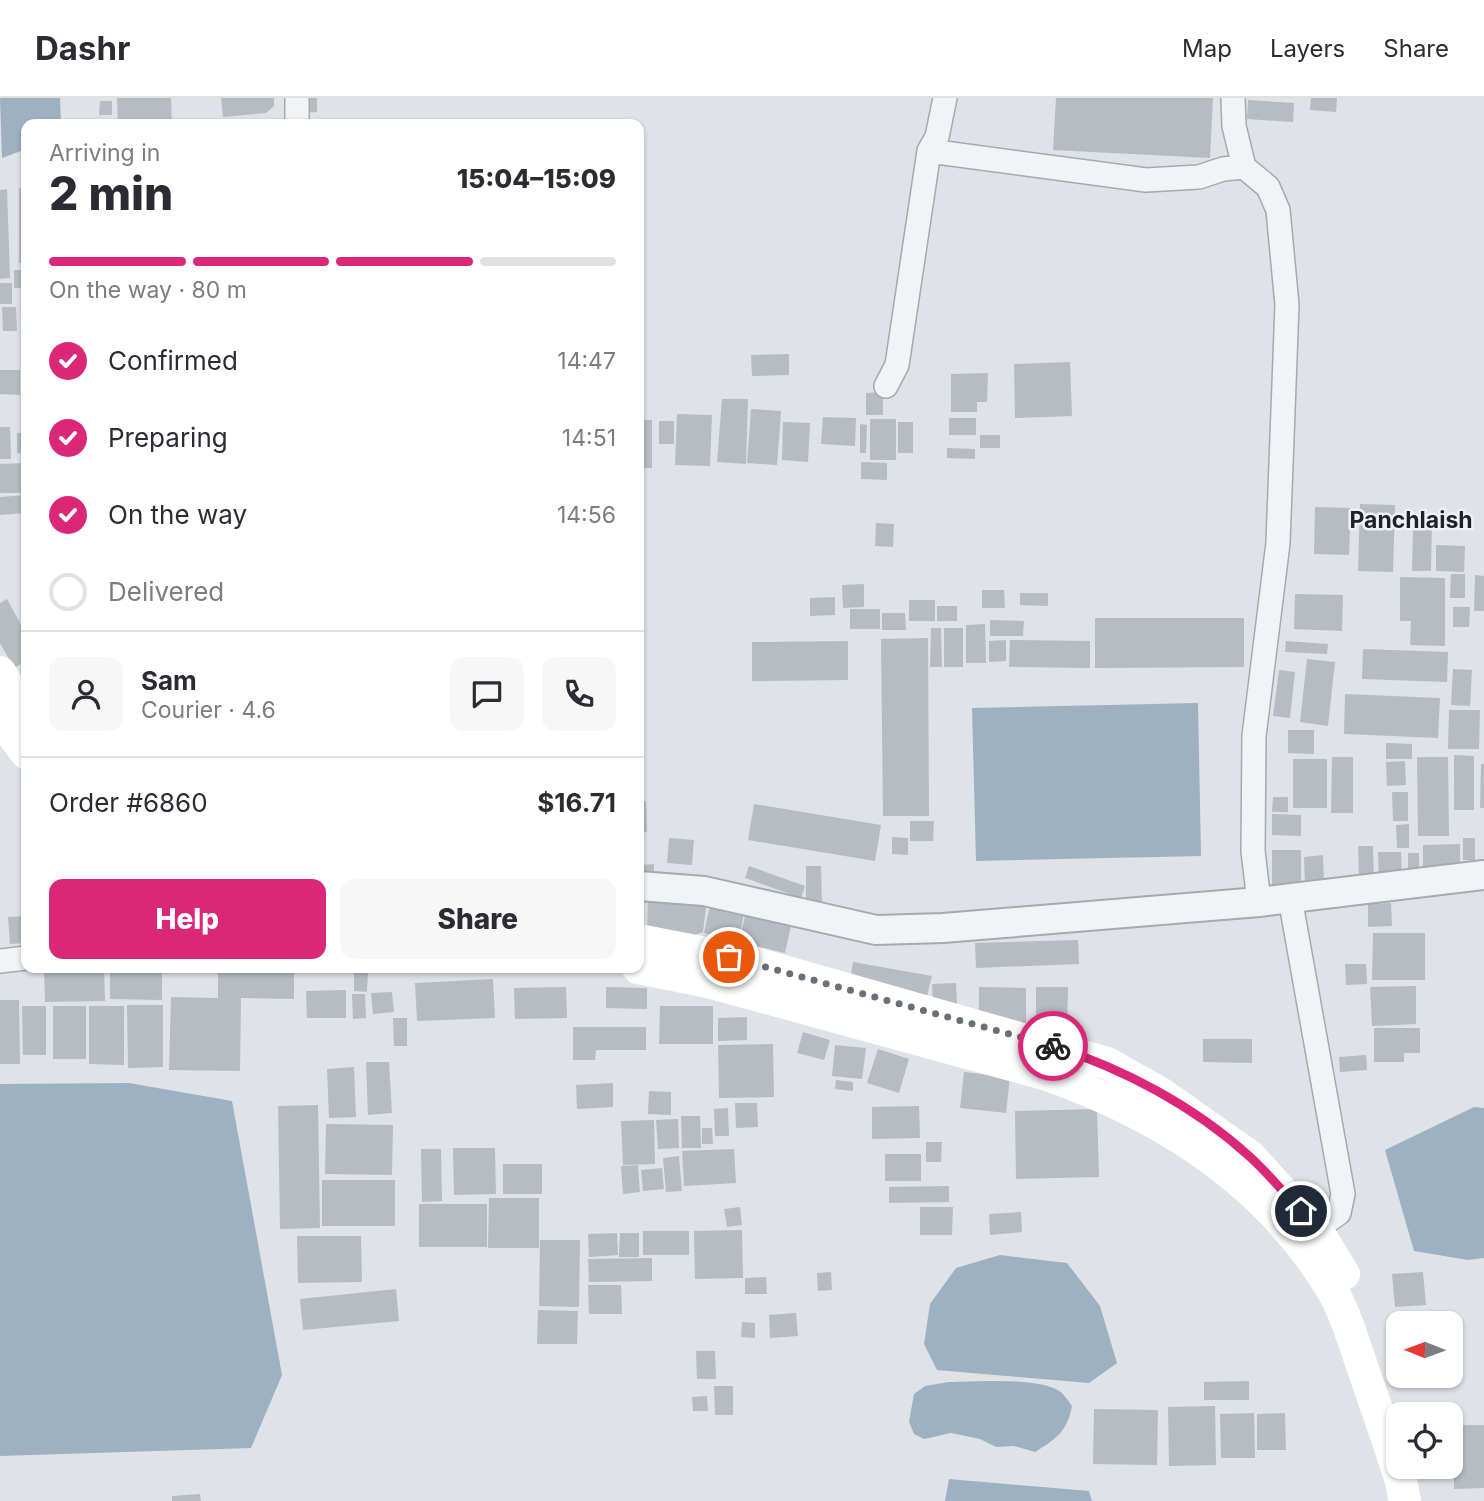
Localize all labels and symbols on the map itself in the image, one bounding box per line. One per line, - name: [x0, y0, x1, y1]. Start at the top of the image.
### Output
- district label: Panchlaish: [1349, 506, 1473, 534]
- pin: [699, 927, 759, 987]
- courier: [1018, 1011, 1088, 1081]
- pin: [1271, 1181, 1331, 1241]
- north arrow: [1386, 1311, 1463, 1388]

